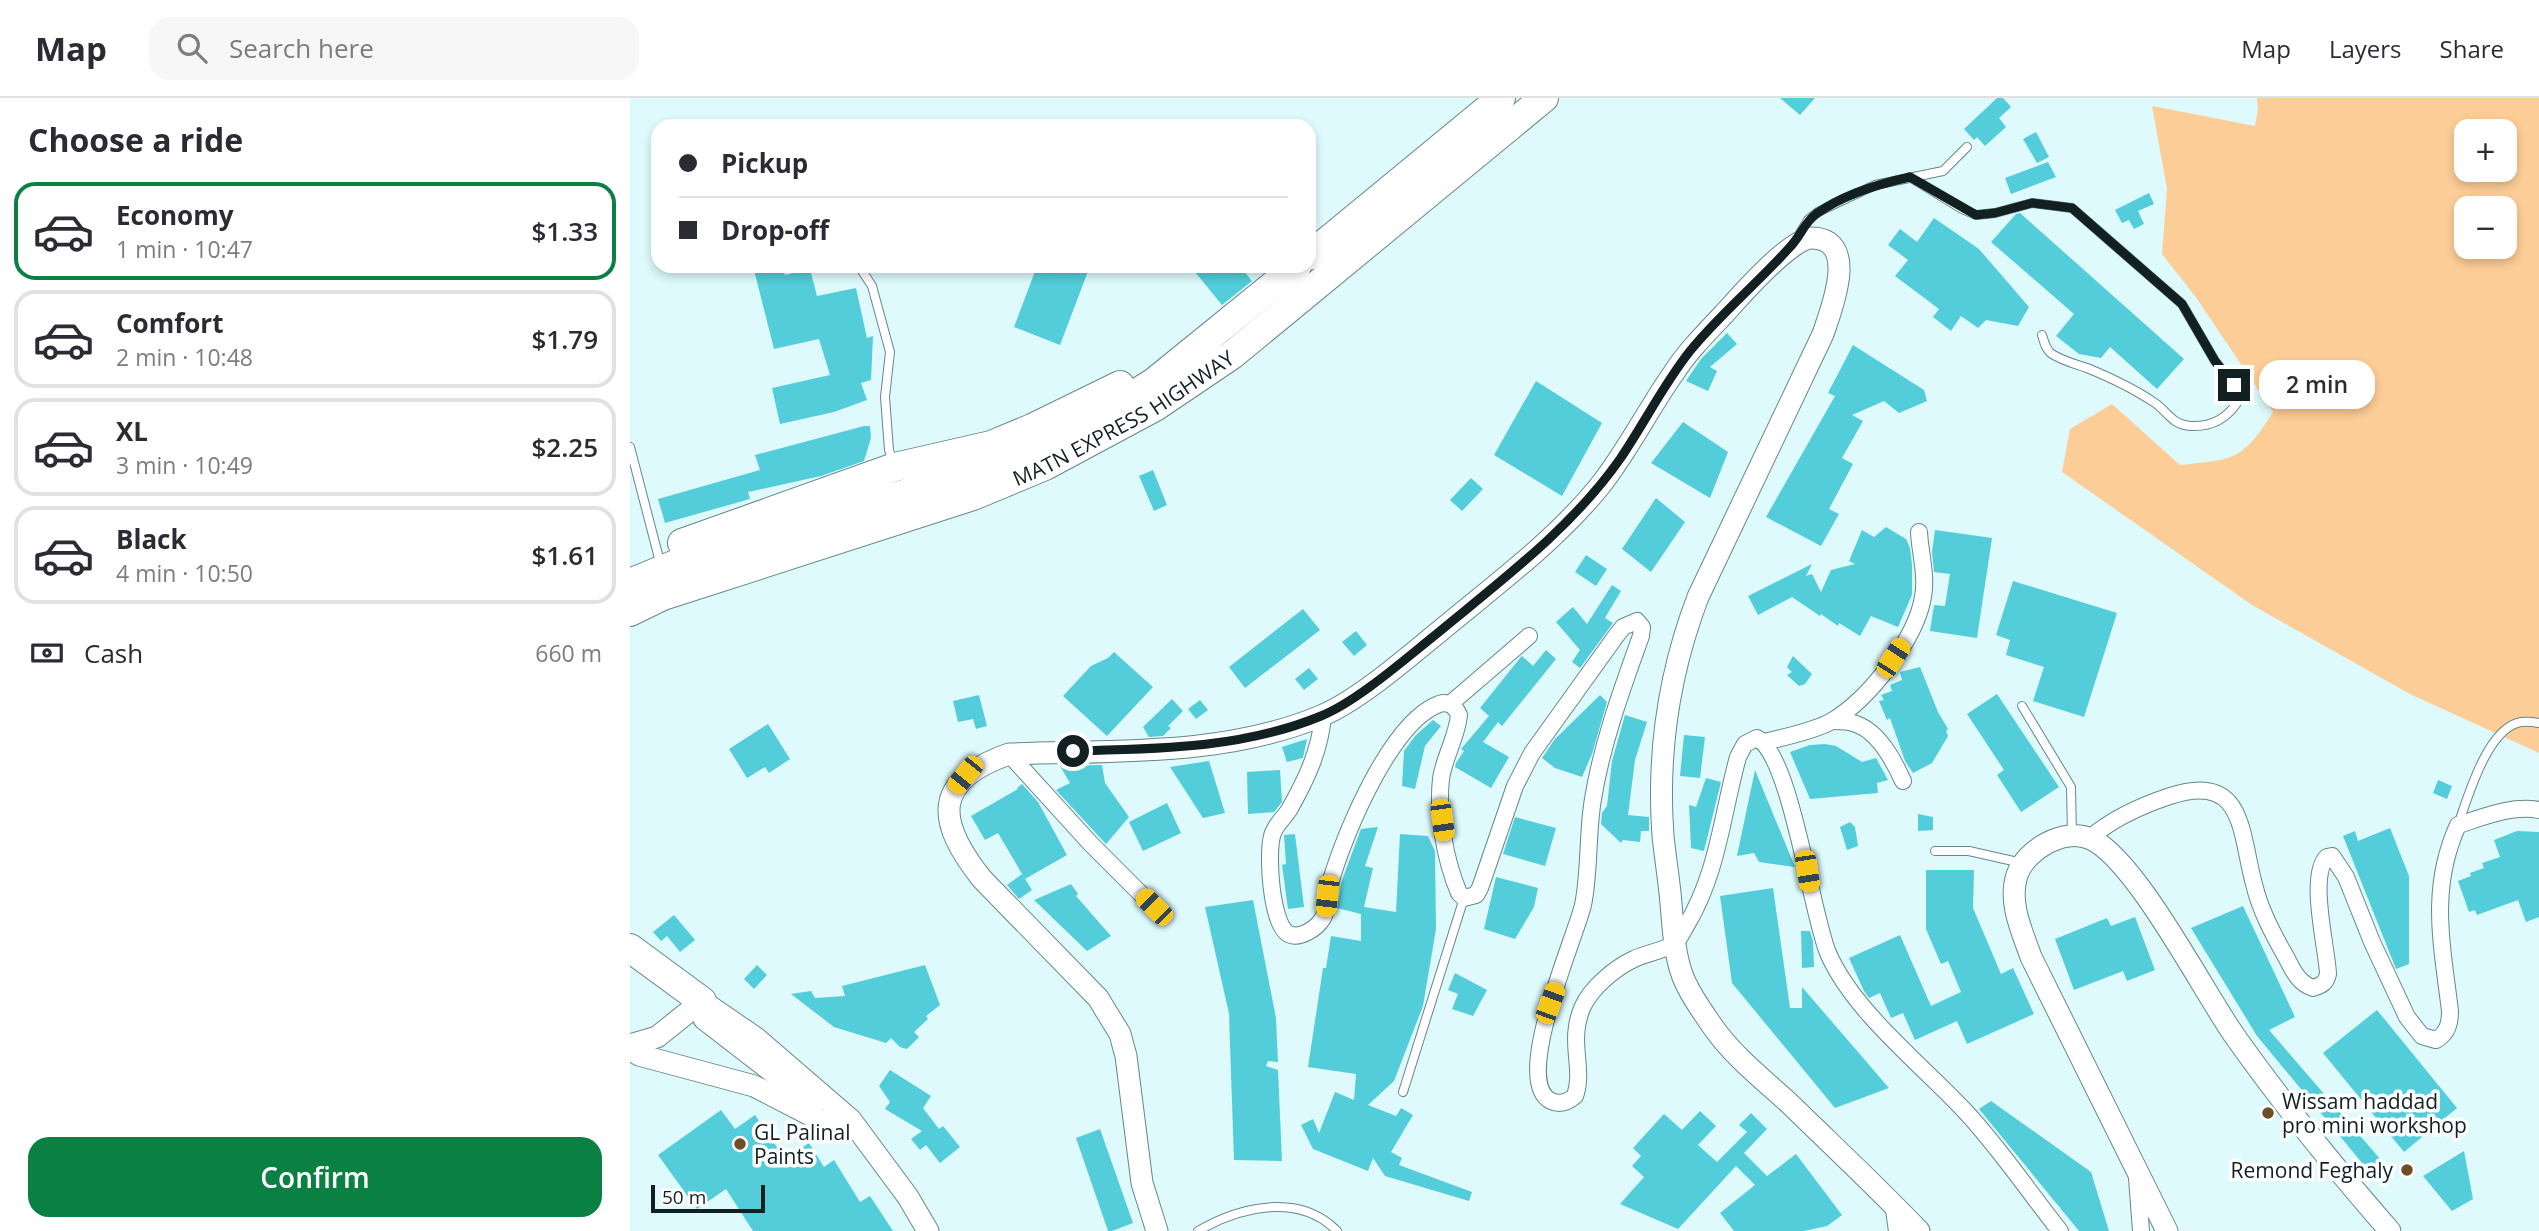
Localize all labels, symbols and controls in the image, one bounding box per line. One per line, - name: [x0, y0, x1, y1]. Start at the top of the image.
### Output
- search box: [149, 17, 639, 80]
- text: Map: [35, 26, 107, 71]
- icon: search: [173, 29, 211, 67]
- text: Search here: [229, 30, 374, 66]
- text: Map: [2241, 32, 2291, 65]
- text: Layers: [2329, 32, 2402, 65]
- text: Share: [2440, 32, 2504, 65]
- text: Choose a ride: [28, 118, 243, 161]
- map controls: [2454, 119, 2517, 259]
- button: +: [2454, 119, 2517, 182]
- text: Pickup: [721, 145, 808, 181]
- button: −: [2454, 196, 2517, 259]
- text: Economy: [116, 197, 234, 233]
- icon: car: [32, 200, 95, 263]
- text: Drop-off: [721, 212, 829, 248]
- text: $1.33: [531, 213, 598, 249]
- text: 1 min · 10:47: [116, 233, 253, 265]
- text: Comfort: [116, 305, 223, 341]
- icon: car: [32, 308, 95, 371]
- text: $1.79: [531, 321, 598, 357]
- text: 2 min · 10:48: [116, 341, 253, 373]
- street label: MATN EXPRESS HIGHWAY: [1008, 344, 1240, 492]
- callout: 2 min: [2258, 360, 2374, 410]
- text: 2 min: [2286, 368, 2348, 400]
- route end: [2218, 369, 2250, 401]
- text: XL: [116, 413, 148, 449]
- icon: car: [32, 416, 95, 479]
- text: $2.25: [531, 429, 598, 465]
- text: 3 min · 10:49: [116, 449, 253, 481]
- text: Black: [116, 521, 187, 557]
- icon: car: [32, 524, 95, 587]
- text: $1.61: [531, 537, 598, 573]
- text: 4 min · 10:50: [116, 557, 253, 589]
- icon: cash: [28, 634, 66, 672]
- text: Cash: [84, 635, 143, 671]
- car: [1873, 635, 1914, 681]
- text: 660 m: [535, 637, 602, 669]
- route start: [1057, 735, 1089, 767]
- car: [944, 752, 987, 798]
- car: [1429, 798, 1456, 842]
- car: [1794, 849, 1821, 893]
- car: [1315, 874, 1340, 918]
- car: [1132, 885, 1177, 929]
- car: [1533, 980, 1568, 1026]
- place label: Wissam haddad pro mini workshop: [2282, 1087, 2467, 1139]
- marker: Wissam haddad pro mini workshop: [2260, 1105, 2276, 1121]
- place label: GL Palinal Paints: [754, 1118, 850, 1170]
- marker: GL Palinal Paints: [732, 1136, 748, 1152]
- button: Confirm: [28, 1137, 602, 1217]
- place label: Remond Feghaly: [2231, 1156, 2393, 1184]
- marker: Remond Feghaly: [2399, 1162, 2415, 1178]
- scale bar: [651, 1182, 765, 1214]
- text: 50 m: [662, 1184, 706, 1210]

